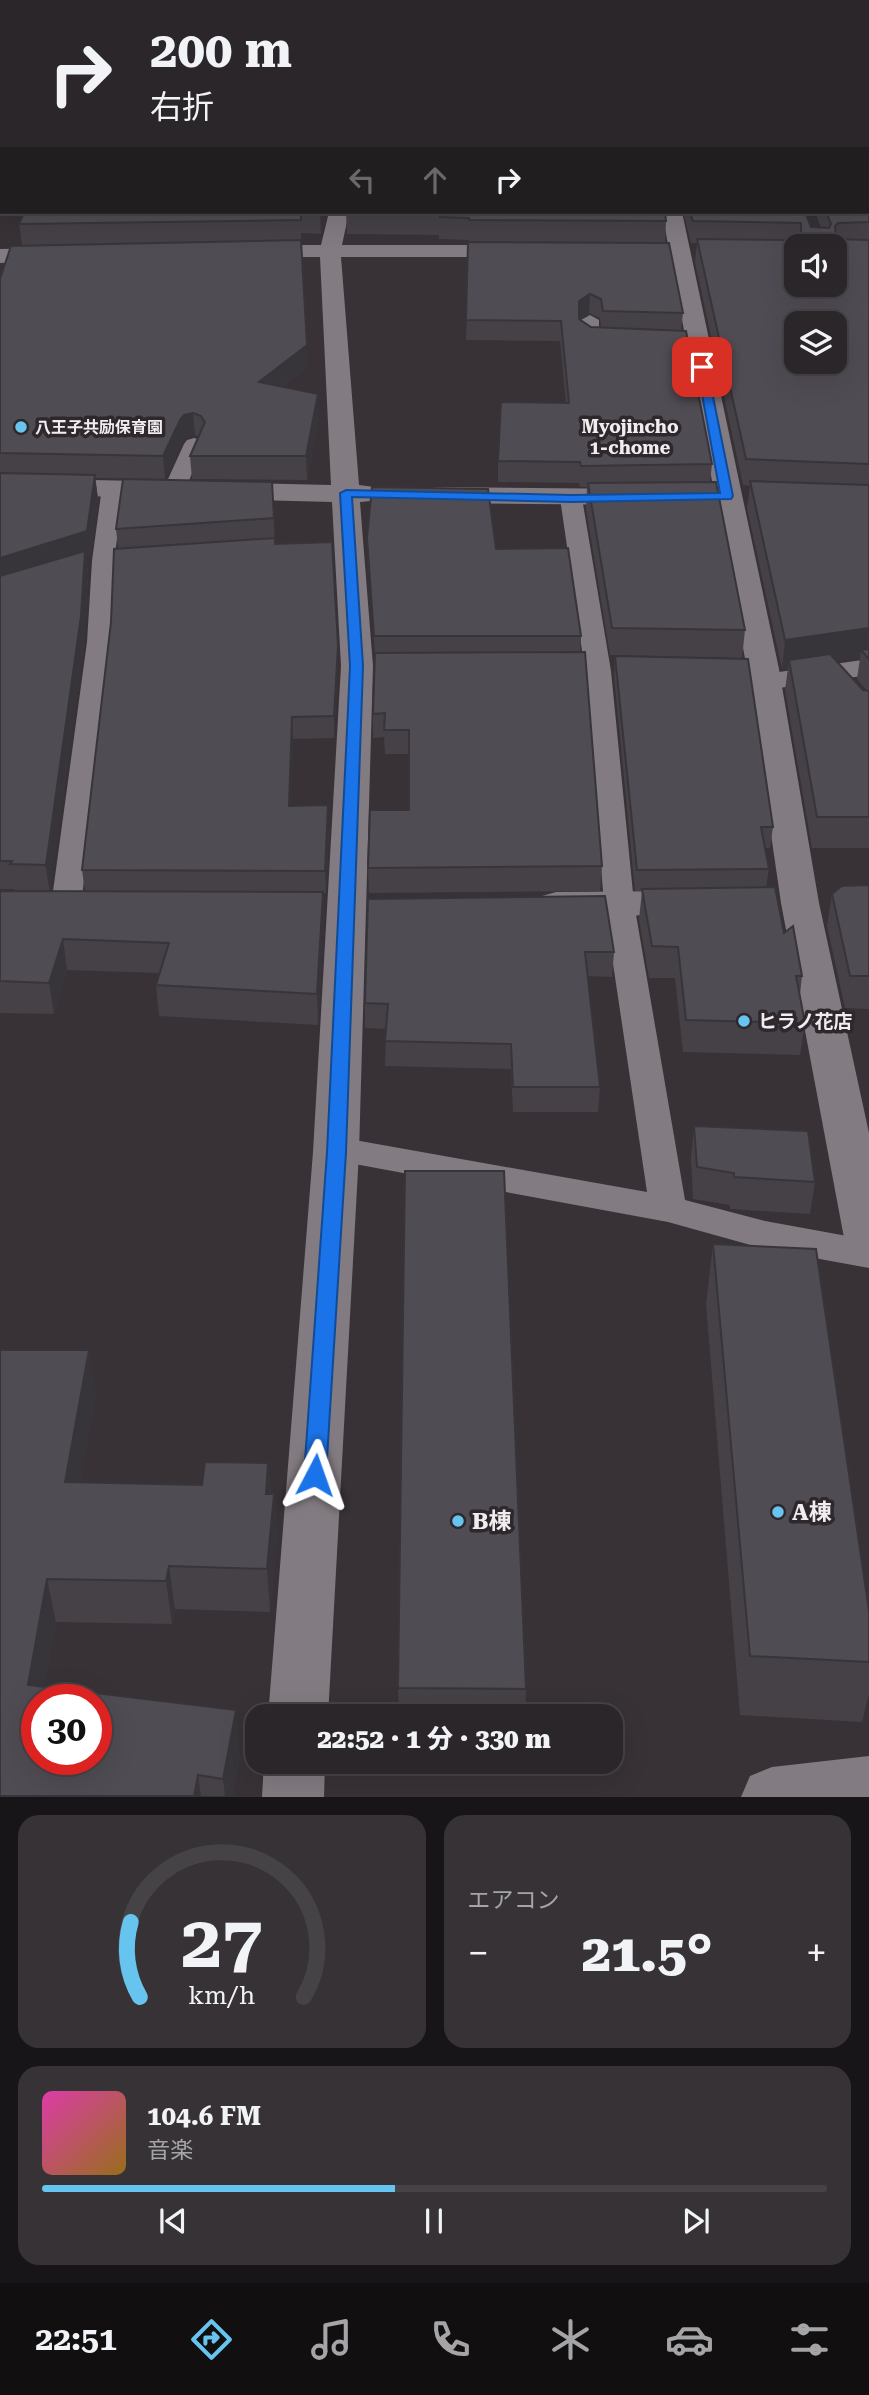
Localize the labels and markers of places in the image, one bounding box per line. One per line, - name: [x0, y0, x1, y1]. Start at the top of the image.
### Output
- pin: [672, 337, 732, 397]
- place label: 八王子共励保育園: [35, 418, 163, 437]
- marker: 八王子共励保育園: [13, 419, 29, 435]
- place label: ヒラノ花店: [758, 1010, 853, 1033]
- marker: ヒラノ花店: [736, 1013, 752, 1029]
- place label: A棟: [792, 1499, 832, 1526]
- marker: A棟: [770, 1504, 786, 1520]
- place label: B棟: [472, 1508, 512, 1535]
- marker: B棟: [450, 1513, 466, 1529]

